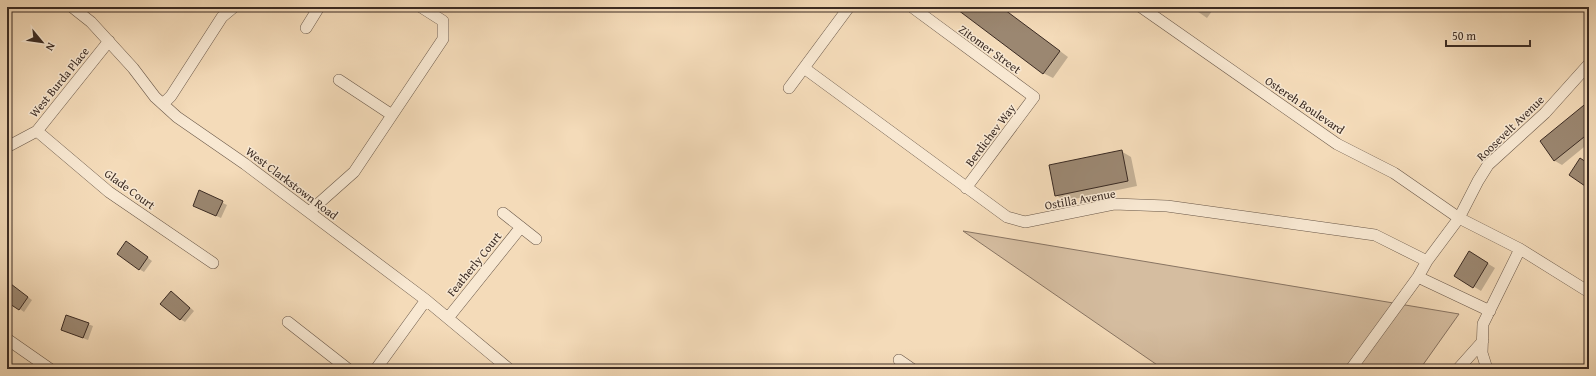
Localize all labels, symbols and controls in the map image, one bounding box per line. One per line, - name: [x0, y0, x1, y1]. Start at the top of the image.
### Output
- street label: Zitomer Street: [955, 21, 1025, 78]
- north arrow: [22, 22, 62, 62]
- scale bar: [1446, 22, 1530, 48]
- text: 50 m: [1452, 27, 1476, 44]
- text: N: [42, 40, 60, 55]
- street label: West Burda Place: [25, 43, 93, 121]
- street label: Ostereh Boulevard: [1262, 72, 1349, 138]
- street label: Roosevelt Avenue: [1472, 91, 1548, 165]
- street label: Berdichev Way: [961, 100, 1019, 170]
- street label: West Clarkstown Road: [242, 143, 342, 224]
- street label: Glade Court: [101, 165, 160, 214]
- street label: Ostilla Avenue: [1043, 184, 1117, 214]
- street label: Featherly Court: [443, 228, 506, 300]

